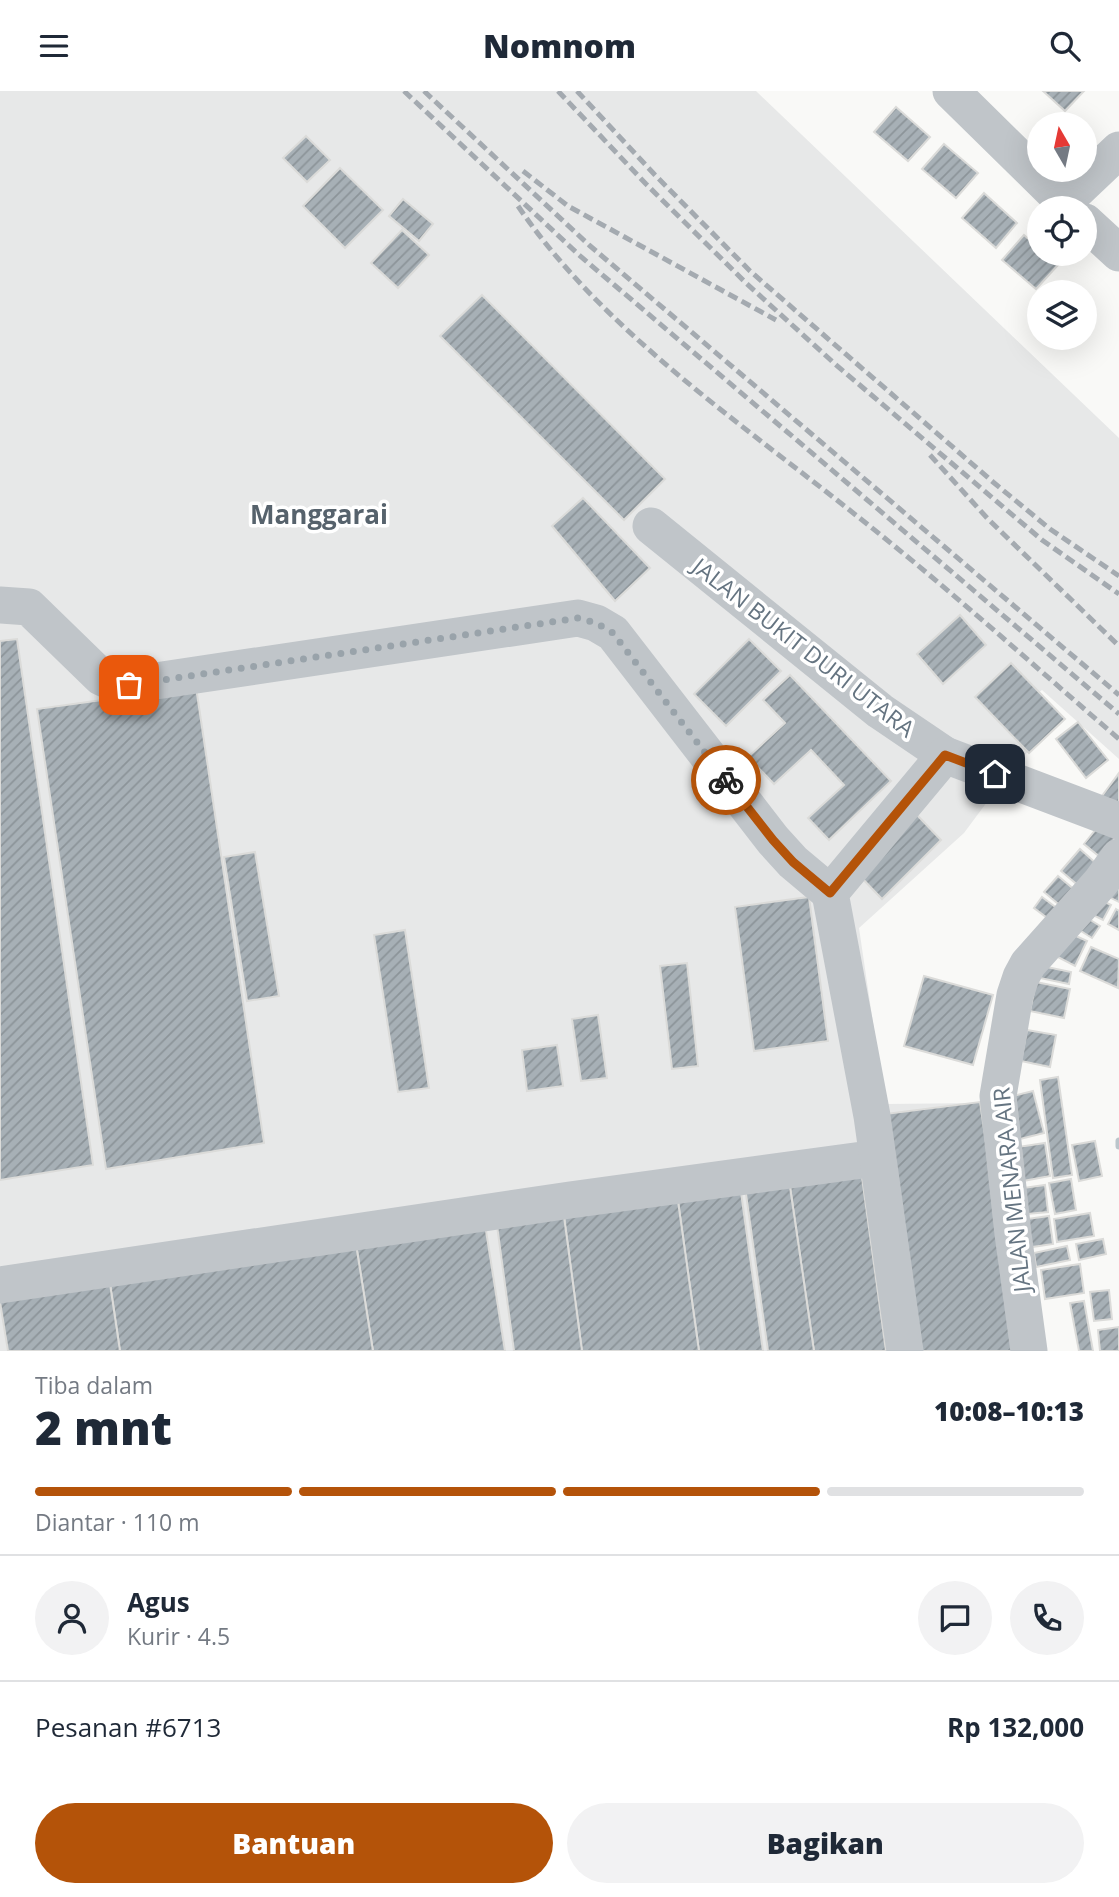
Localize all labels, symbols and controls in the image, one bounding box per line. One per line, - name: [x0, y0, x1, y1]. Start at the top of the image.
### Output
- text: Nomnom: [483, 24, 636, 67]
- icon: menu: [35, 27, 73, 65]
- icon: search: [1046, 27, 1084, 65]
- north arrow: [1027, 112, 1097, 182]
- map controls: [1027, 112, 1097, 350]
- button: locate: [1027, 196, 1097, 266]
- button: layers: [1027, 280, 1097, 350]
- district label: Manggarai: [250, 496, 388, 532]
- street label: JALAN BUKIT DURI UTARA: [685, 549, 922, 744]
- pin: [99, 655, 159, 715]
- icon: bag: [110, 666, 148, 704]
- pin: [965, 744, 1025, 804]
- courier: [691, 745, 761, 815]
- icon: home: [976, 755, 1014, 793]
- icon: bike: [707, 761, 745, 799]
- street label: JALAN MENARA AIR: [984, 1086, 1038, 1296]
- text: Tiba dalam: [35, 1369, 153, 1401]
- text: 10:08–10:13: [934, 1393, 1084, 1429]
- text: 2 mnt: [35, 1396, 172, 1458]
- text: Diantar · 110 m: [35, 1506, 199, 1538]
- button: person: [35, 1581, 109, 1655]
- button: chat: [918, 1581, 992, 1655]
- button: phone: [1010, 1581, 1084, 1655]
- text: Agus: [127, 1584, 190, 1620]
- text: Kurir · 4.5: [127, 1620, 230, 1652]
- text: Pesanan #6713: [35, 1709, 221, 1745]
- text: Rp 132,000: [947, 1709, 1084, 1745]
- button: Bantuan: [35, 1803, 553, 1883]
- button: Bagikan: [567, 1803, 1084, 1883]

